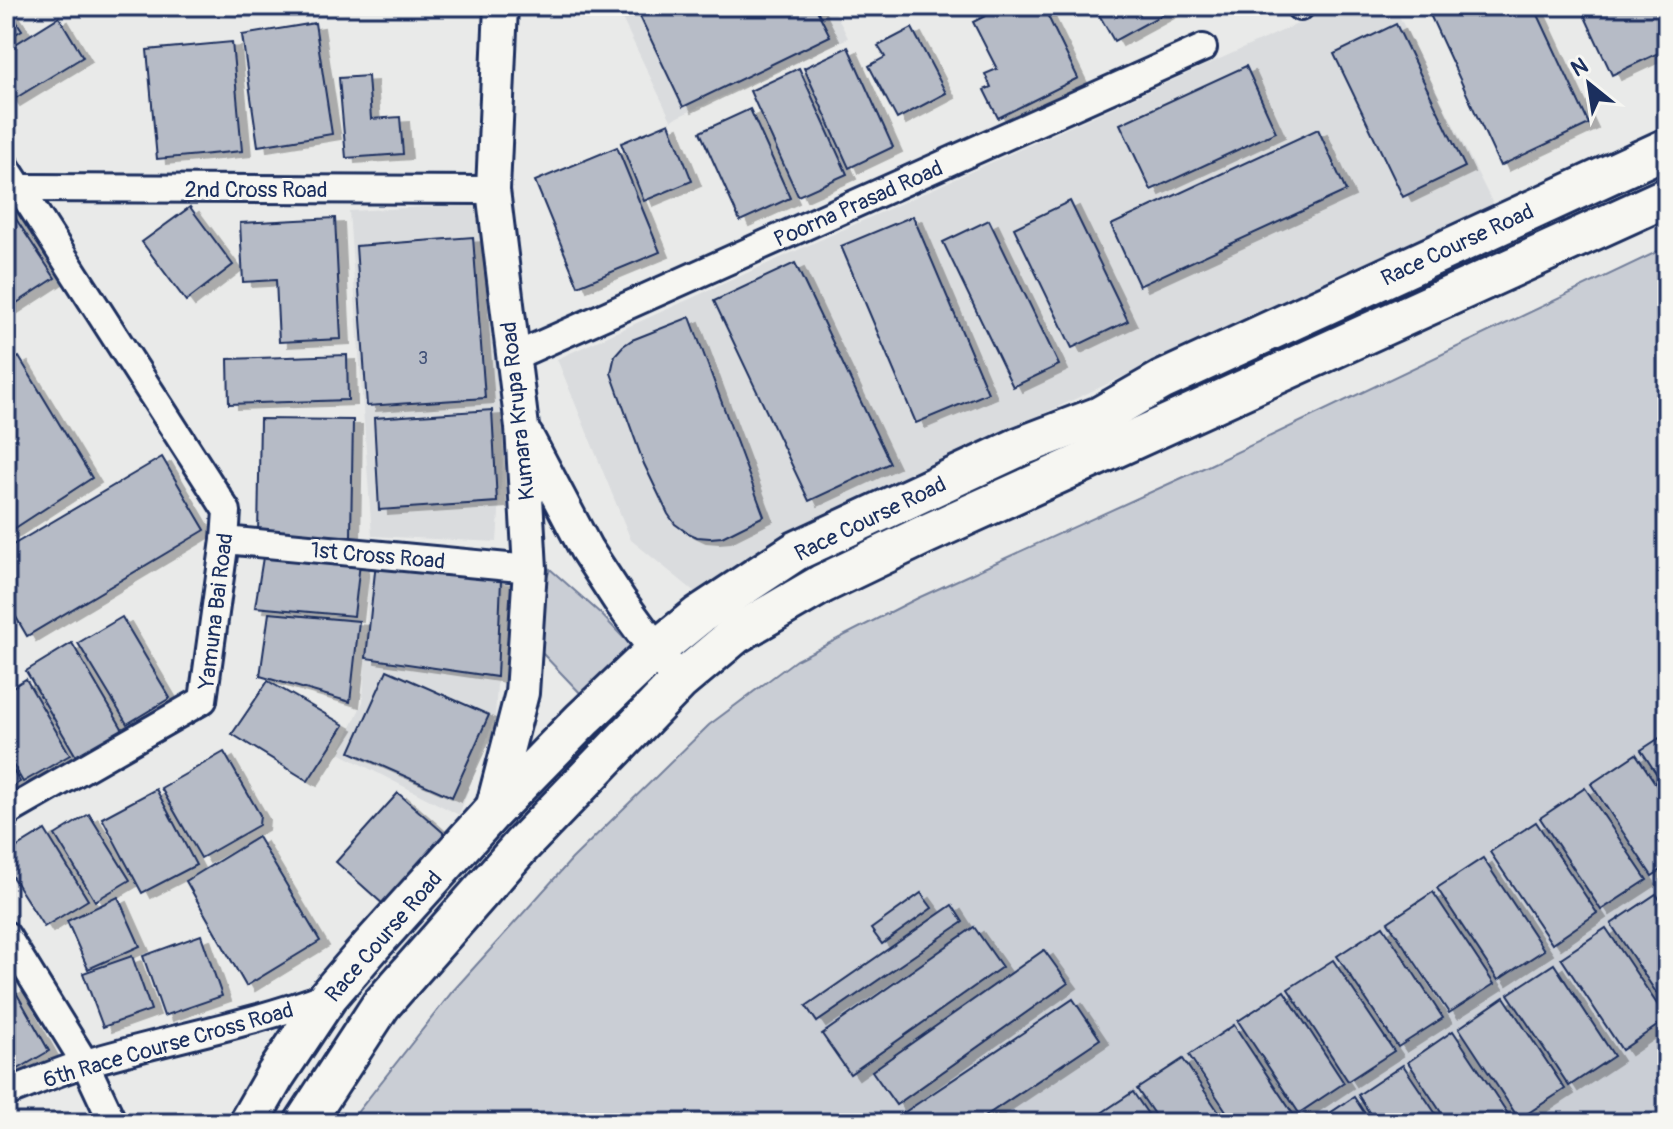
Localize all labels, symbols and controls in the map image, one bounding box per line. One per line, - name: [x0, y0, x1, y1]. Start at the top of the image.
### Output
- north arrow: [1549, 44, 1629, 124]
- text: N: [1566, 52, 1593, 83]
- street label: Poorna Prasad Road: [770, 154, 947, 254]
- street label: 2nd Cross Road: [184, 176, 328, 204]
- street label: Race Course Road: [1377, 197, 1538, 292]
- street label: Kumara Krupa Road: [495, 320, 541, 502]
- house number: 3: [418, 347, 428, 370]
- street label: Race Course Road: [790, 470, 951, 568]
- street label: Yamuna Bai Road: [192, 531, 239, 692]
- street label: 1st Cross Road: [310, 536, 446, 576]
- street label: Race Course Road: [319, 865, 448, 1008]
- street label: 6th Race Course Cross Road: [40, 996, 297, 1094]

